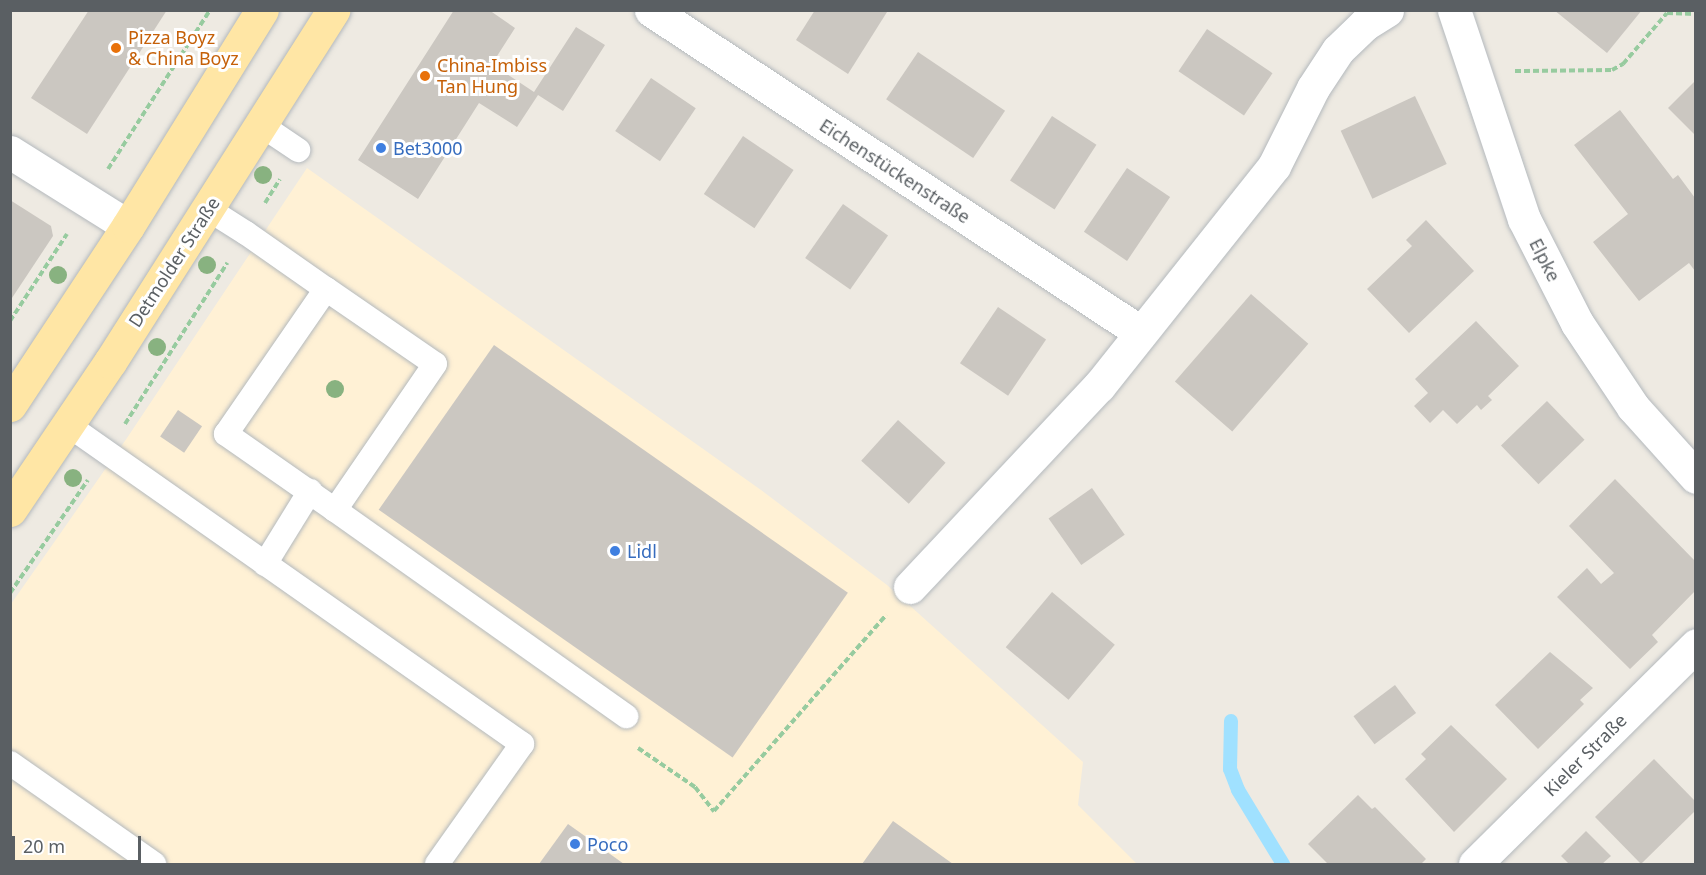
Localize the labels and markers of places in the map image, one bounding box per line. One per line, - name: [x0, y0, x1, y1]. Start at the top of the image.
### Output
- place label: Pizza Boyz & China Boyz: [128, 27, 239, 70]
- marker: Pizza Boyz & China Boyz: [109, 41, 123, 55]
- place label: China-Imbiss Tan Hung: [437, 55, 547, 98]
- marker: China-Imbiss Tan Hung: [418, 69, 432, 83]
- place label: Bet3000: [393, 137, 463, 159]
- marker: Bet3000: [374, 141, 388, 155]
- place label: Lidl: [627, 540, 657, 562]
- marker: Lidl: [608, 544, 622, 558]
- place label: Poco: [587, 833, 628, 855]
- marker: Poco: [568, 837, 582, 851]

